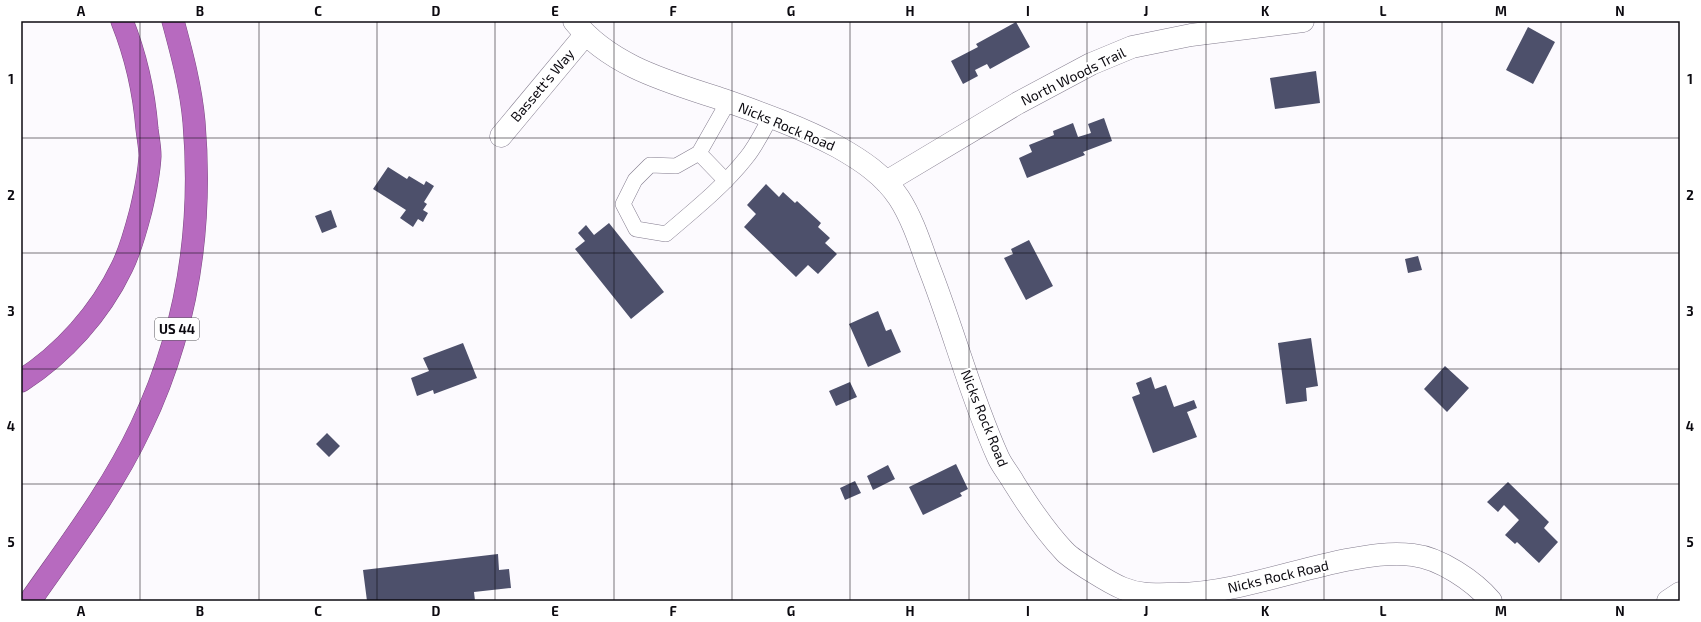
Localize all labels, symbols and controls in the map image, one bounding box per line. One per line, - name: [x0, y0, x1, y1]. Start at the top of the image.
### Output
- text: A: [77, 3, 86, 19]
- text: B: [196, 3, 204, 19]
- text: C: [314, 3, 322, 19]
- text: D: [432, 3, 441, 19]
- text: E: [551, 3, 559, 19]
- text: F: [669, 3, 677, 19]
- text: G: [787, 3, 795, 19]
- text: H: [906, 3, 915, 19]
- text: I: [1026, 3, 1030, 19]
- text: J: [1144, 3, 1148, 19]
- text: K: [1261, 3, 1270, 19]
- text: L: [1380, 3, 1387, 19]
- text: M: [1495, 3, 1507, 19]
- text: N: [1615, 3, 1625, 19]
- street label: North Woods Trail: [1018, 43, 1129, 109]
- street label: Bassett's Way: [507, 45, 578, 125]
- text: 1: [8, 71, 14, 87]
- text: 1: [1687, 71, 1693, 87]
- street label: Nicks Rock Road: [736, 98, 838, 154]
- text: 2: [7, 187, 15, 203]
- text: 2: [1686, 187, 1694, 203]
- text: 3: [7, 303, 15, 319]
- text: 3: [1686, 303, 1694, 319]
- road number: US 44: [155, 318, 199, 340]
- street label: Nicks Rock Road: [958, 367, 1012, 469]
- text: 4: [7, 418, 15, 434]
- text: 4: [1686, 418, 1694, 434]
- text: 5: [7, 534, 15, 550]
- text: 5: [1686, 534, 1694, 550]
- street label: Nicks Rock Road: [1226, 556, 1330, 596]
- text: A: [77, 603, 86, 619]
- text: B: [196, 603, 204, 619]
- text: C: [314, 603, 322, 619]
- text: D: [432, 603, 441, 619]
- text: E: [551, 603, 559, 619]
- text: F: [669, 603, 677, 619]
- text: G: [787, 603, 795, 619]
- text: H: [906, 603, 915, 619]
- text: I: [1026, 603, 1030, 619]
- text: J: [1144, 603, 1148, 619]
- text: K: [1261, 603, 1270, 619]
- text: L: [1380, 603, 1387, 619]
- text: M: [1495, 603, 1507, 619]
- text: N: [1615, 603, 1625, 619]

